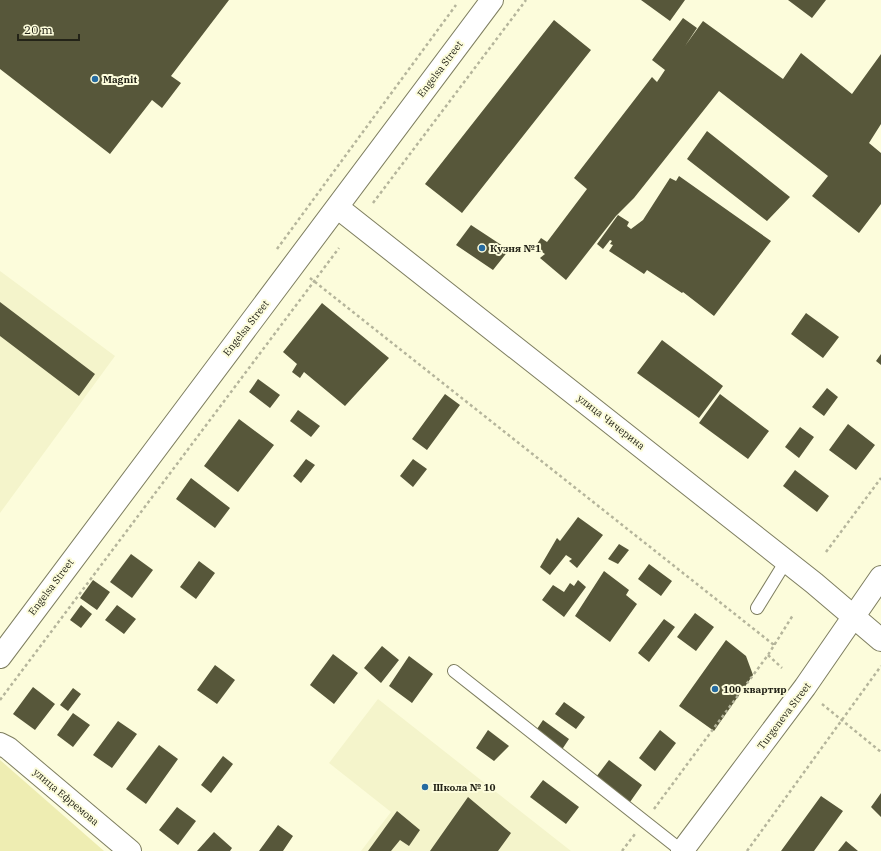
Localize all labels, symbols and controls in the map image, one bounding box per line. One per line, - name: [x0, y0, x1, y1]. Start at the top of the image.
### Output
- scale bar: [18, 16, 79, 42]
- text: 20 m: [24, 22, 53, 37]
- street label: Engelsa Street: [415, 38, 466, 100]
- place label: Magnit: [103, 73, 137, 86]
- marker: Magnit: [90, 74, 100, 84]
- place label: Кузня №1: [490, 242, 541, 255]
- marker: Кузня №1: [477, 243, 487, 253]
- street label: Engelsa Street: [220, 297, 272, 359]
- street label: улица Чичерина: [575, 392, 648, 453]
- street label: Engelsa Street: [26, 556, 77, 618]
- street label: Turgeneva Street: [755, 680, 814, 752]
- place label: 100 квартир: [723, 683, 787, 696]
- marker: 100 квартир: [710, 684, 720, 694]
- street label: улица Ефремова: [30, 766, 102, 829]
- place label: Школа № 10: [433, 781, 496, 794]
- marker: Школа № 10: [420, 782, 430, 792]

